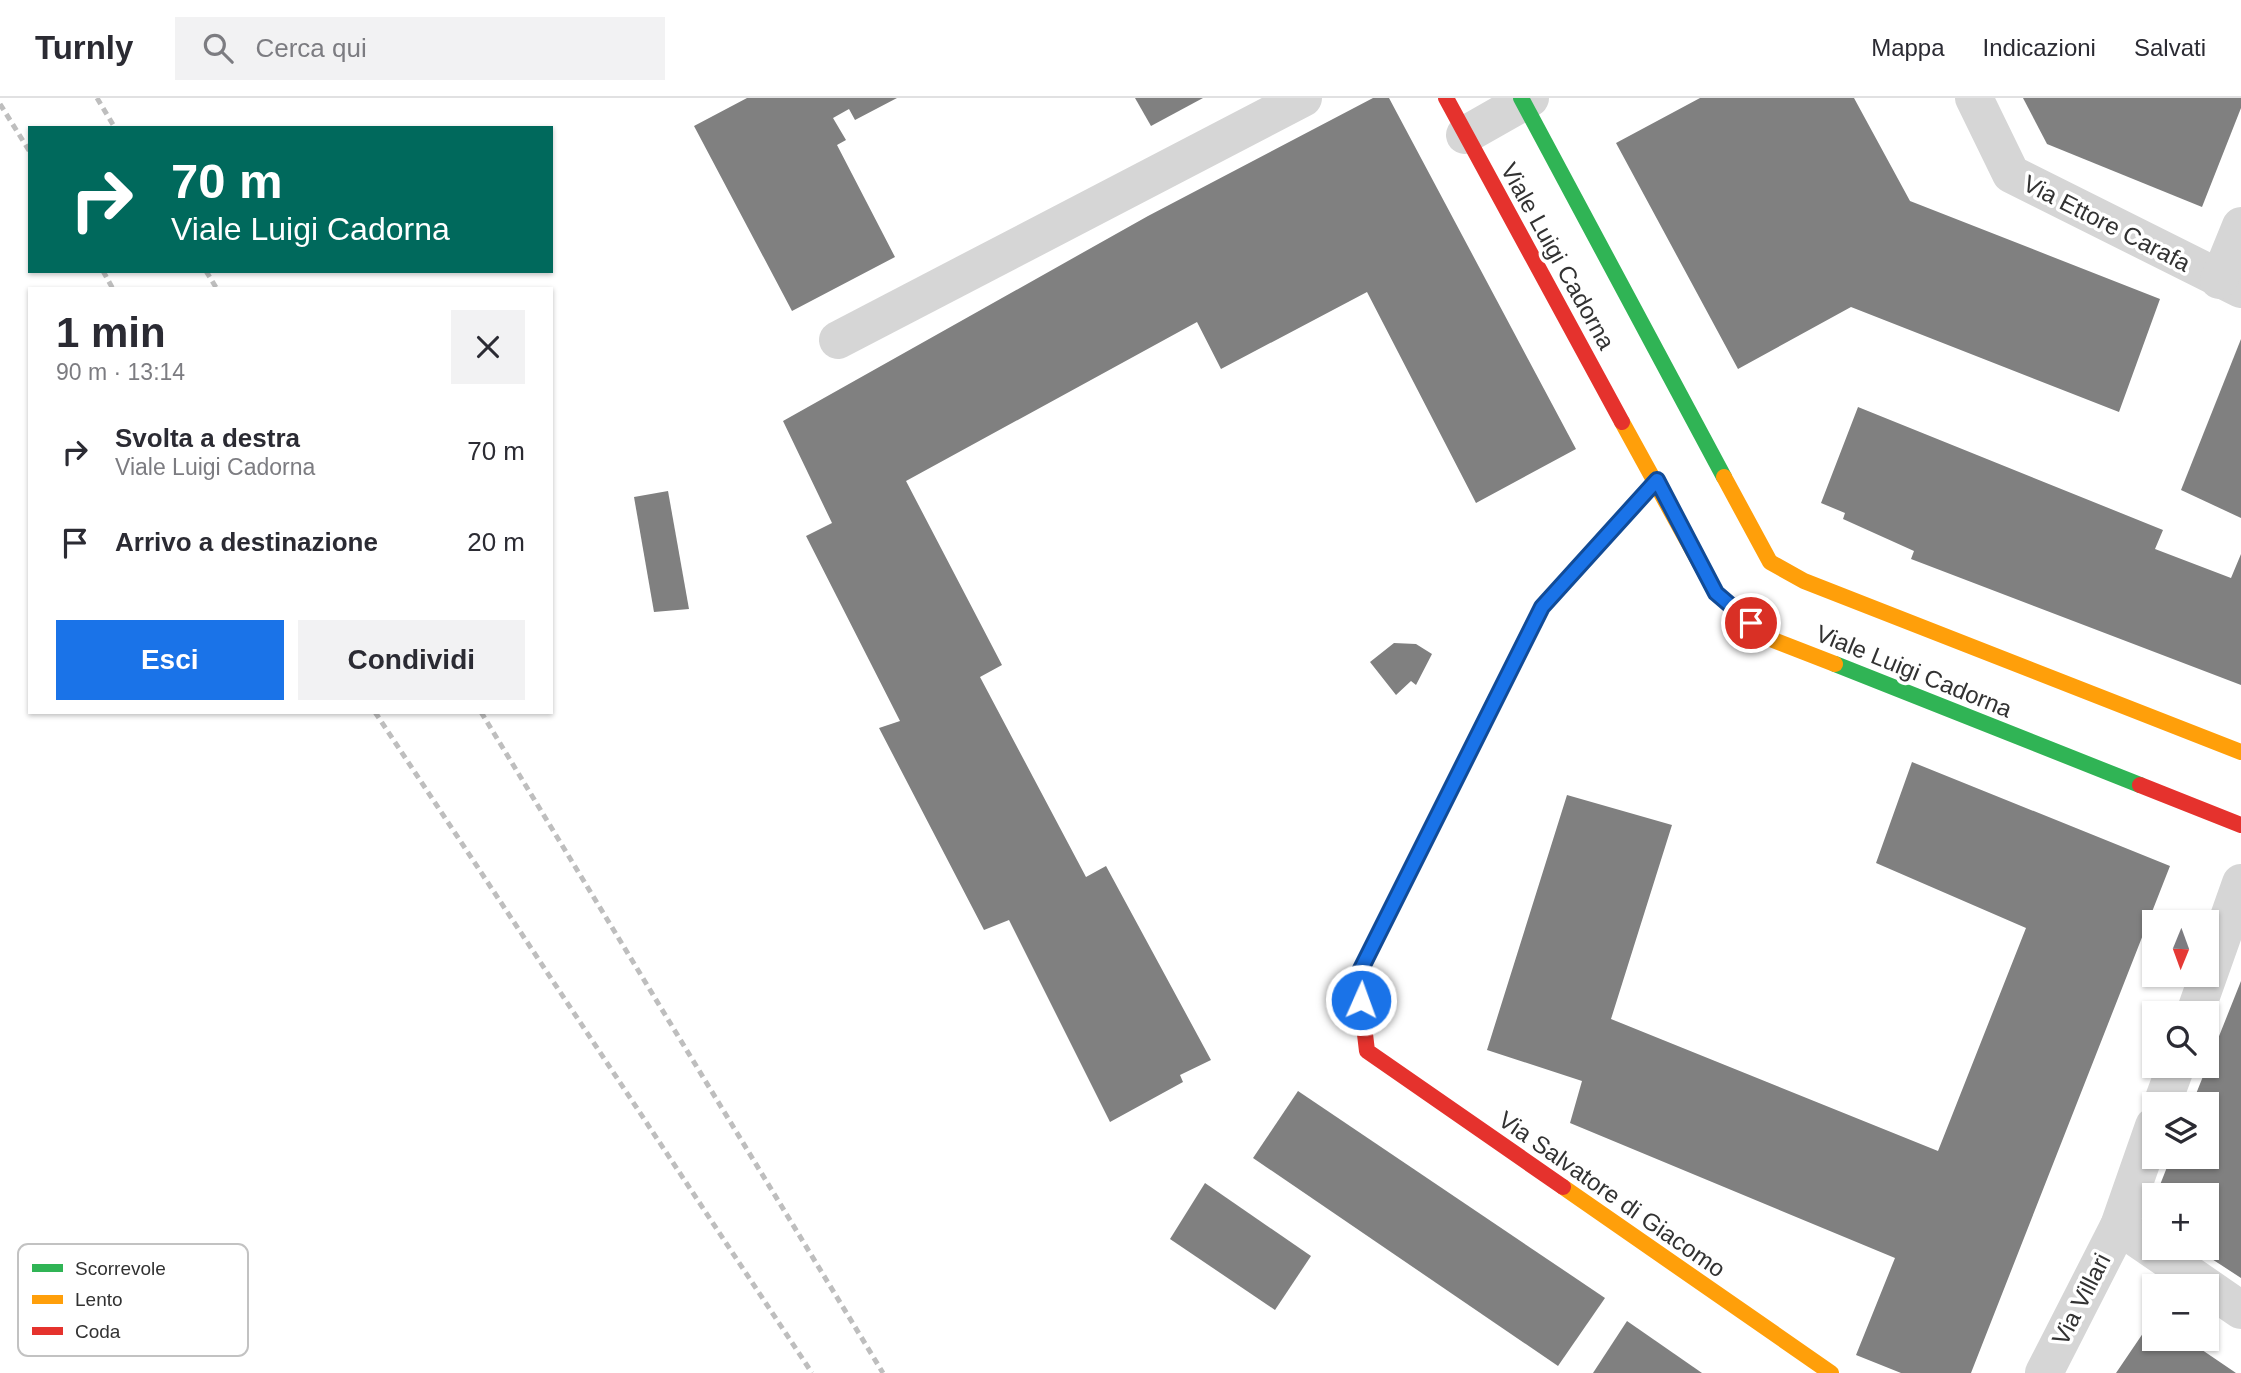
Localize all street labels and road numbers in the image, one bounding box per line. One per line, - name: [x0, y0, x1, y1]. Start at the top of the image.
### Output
- street label: Viale Luigi Cadorna: [1496, 158, 1621, 355]
- street label: Via Ettore Carafa: [2019, 169, 2196, 277]
- street label: Viale Luigi Cadorna: [1812, 619, 2017, 723]
- street label: Via Salvatore di Giacomo: [1494, 1105, 1730, 1283]
- street label: Via Villari: [2046, 1249, 2116, 1349]

